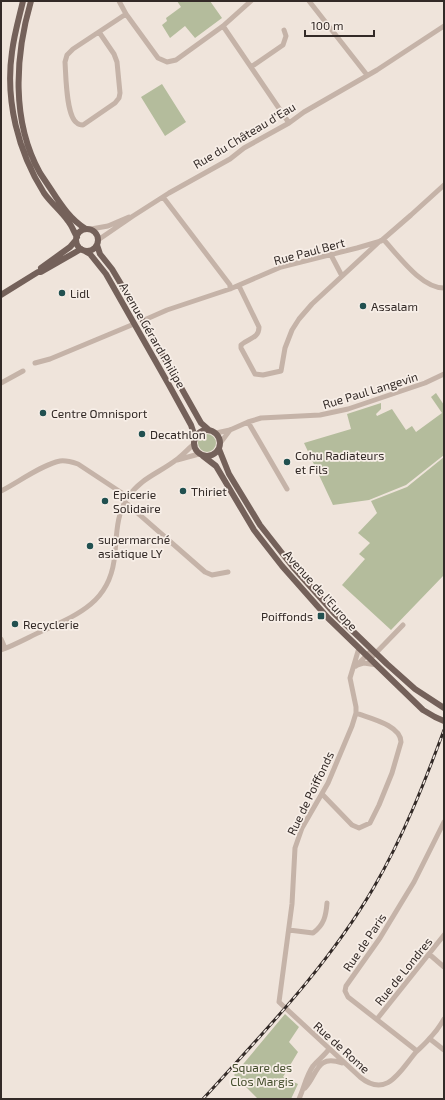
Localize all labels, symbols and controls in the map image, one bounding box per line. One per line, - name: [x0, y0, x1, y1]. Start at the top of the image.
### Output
- scale bar: [305, 12, 374, 38]
- text: 100 m: [311, 18, 343, 32]
- street label: Rue du Château d'Eau: [190, 99, 298, 171]
- street label: Rue Paul Bert: [272, 235, 347, 267]
- street label: Avenue Gérard Philipe: [117, 280, 189, 390]
- place label: Lidl: [70, 286, 90, 300]
- marker: Lidl: [57, 288, 67, 298]
- place label: Assalam: [371, 299, 418, 313]
- marker: Assalam: [358, 301, 368, 311]
- street label: Rue Paul Langevin: [321, 369, 419, 411]
- place label: Centre Omnisport: [51, 406, 148, 420]
- marker: Centre Omnisport: [38, 408, 48, 418]
- place label: Decathlon: [150, 427, 206, 441]
- marker: Decathlon: [137, 429, 147, 439]
- place label: Cohu Radiateurs et Fils: [295, 448, 384, 476]
- marker: Cohu Radiateurs et Fils: [282, 457, 292, 467]
- place label: Thiriet: [191, 484, 227, 498]
- marker: Thiriet: [178, 486, 188, 496]
- place label: Epicerie Solidaire: [113, 487, 161, 515]
- marker: Epicerie Solidaire: [100, 496, 110, 506]
- place label: supermarché asiatique LY: [98, 532, 170, 560]
- marker: supermarché asiatique LY: [85, 541, 95, 551]
- street label: Avenue de l'Europe: [281, 547, 361, 633]
- place label: Poiffonds: [261, 609, 313, 623]
- marker: Poiffonds: [316, 611, 326, 621]
- place label: Recyclerie: [23, 617, 79, 631]
- marker: Recyclerie: [10, 619, 20, 629]
- street label: Rue de Poiffonds: [284, 749, 336, 837]
- street label: Rue de Paris: [339, 910, 389, 974]
- street label: Rue de Londres: [371, 934, 435, 1008]
- street label: Rue de Rome: [311, 1018, 373, 1076]
- park label: Square des Clos Margis: [230, 1060, 294, 1088]

